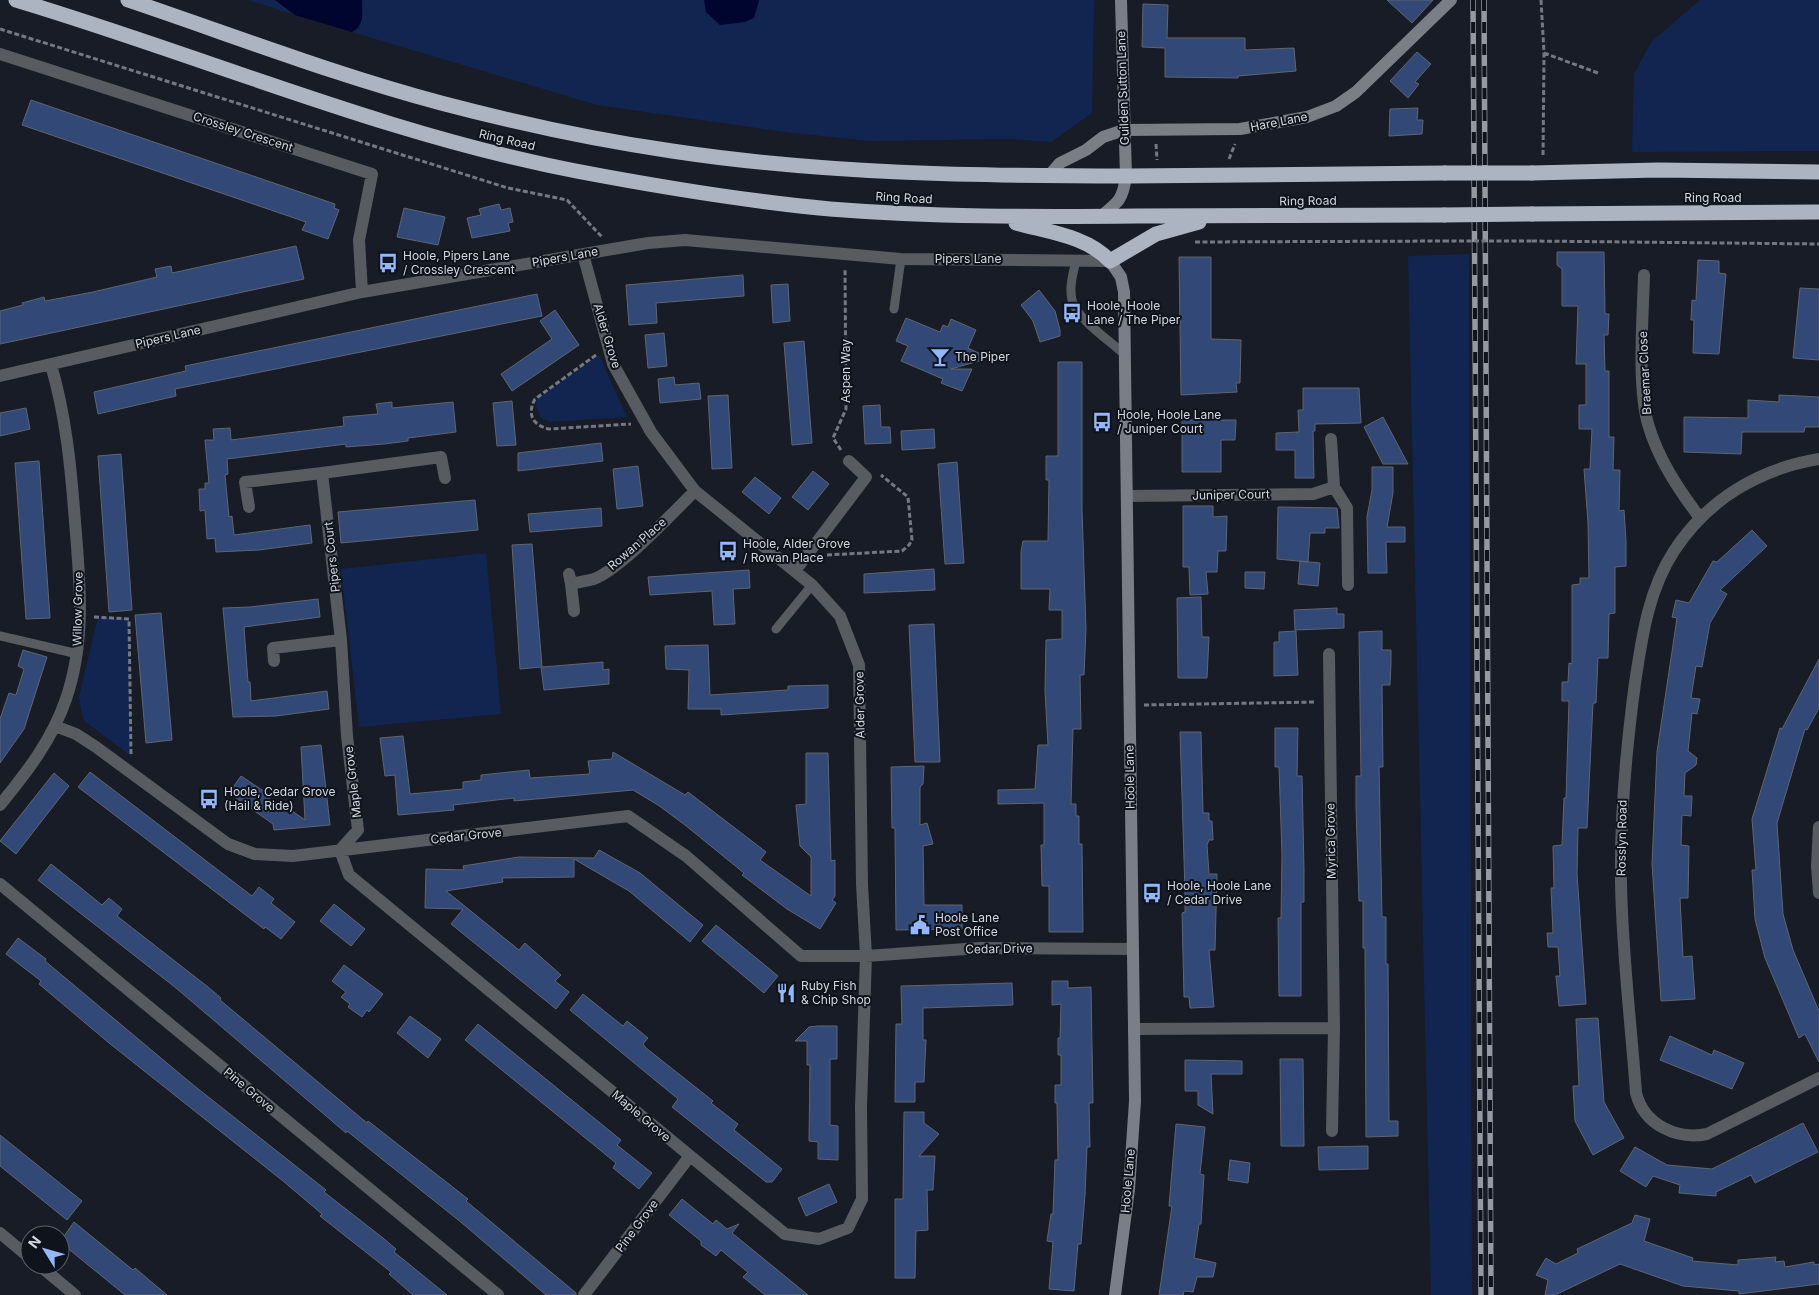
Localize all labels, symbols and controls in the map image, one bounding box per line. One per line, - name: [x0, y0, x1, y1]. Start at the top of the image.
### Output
- street label: Guilden Sutton Lane: [1113, 31, 1132, 145]
- street label: Crossley Crescent: [191, 108, 295, 155]
- street label: Hare Lane: [1249, 109, 1309, 134]
- street label: Ring Road: [477, 126, 537, 153]
- street label: Ring Road: [875, 189, 933, 206]
- street label: Ring Road: [1684, 190, 1742, 205]
- street label: Ring Road: [1279, 193, 1337, 208]
- street label: Pipers Lane: [531, 243, 599, 270]
- place label: Hoole, Pipers Lane / Crossley Crescent: [403, 248, 515, 277]
- street label: Pipers Lane: [935, 251, 1001, 266]
- bus stop icon: Hoole, Pipers Lane / Crossley Crescent: [377, 252, 399, 274]
- place label: Hoole, Hoole Lane / The Piper: [1087, 298, 1181, 327]
- street label: Alder Grove: [590, 302, 624, 370]
- bus stop icon: Hoole, Hoole Lane / The Piper: [1061, 302, 1083, 324]
- street label: Pipers Lane: [134, 322, 202, 351]
- street label: Braemar Close: [1635, 331, 1654, 415]
- street label: Aspen Way: [838, 339, 853, 403]
- bar icon: The Piper: [929, 346, 951, 368]
- place label: The Piper: [955, 349, 1010, 364]
- place label: Hoole, Hoole Lane / Juniper Court: [1117, 407, 1221, 436]
- bus stop icon: Hoole, Hoole Lane / Juniper Court: [1091, 411, 1113, 433]
- street label: Juniper Court: [1192, 486, 1270, 503]
- street label: Rowan Place: [604, 514, 669, 573]
- street label: Pipers Court: [320, 521, 343, 593]
- place label: Hoole, Alder Grove / Rowan Place: [743, 536, 850, 565]
- bus stop icon: Hoole, Alder Grove / Rowan Place: [717, 540, 739, 562]
- street label: Willow Grove: [69, 572, 86, 646]
- street label: Alder Grove: [851, 671, 868, 739]
- street label: Maple Grove: [341, 745, 364, 819]
- street label: Hoole Lane: [1121, 745, 1138, 809]
- place label: Hoole, Cedar Grove (Hail & Ride): [224, 784, 336, 813]
- bus stop icon: Hoole, Cedar Grove (Hail & Ride): [198, 788, 220, 810]
- street label: Rosslyn Road: [1613, 800, 1630, 876]
- street label: Myrica Grove: [1322, 803, 1339, 879]
- street label: Cedar Grove: [430, 824, 502, 847]
- place label: Hoole, Hoole Lane / Cedar Drive: [1167, 878, 1271, 907]
- bus stop icon: Hoole, Hoole Lane / Cedar Drive: [1141, 882, 1163, 904]
- place label: Hoole Lane Post Office: [935, 910, 999, 939]
- public building icon: Hoole Lane Post Office: [909, 914, 931, 936]
- street label: Cedar Drive: [965, 940, 1033, 957]
- place label: Ruby Fish & Chip Shop: [801, 978, 871, 1007]
- restaurant icon: Ruby Fish & Chip Shop: [775, 982, 797, 1004]
- street label: Pine Grove: [221, 1064, 278, 1115]
- street label: Maple Grove: [609, 1087, 674, 1144]
- street label: Hoole Lane: [1117, 1148, 1138, 1214]
- street label: Pine Grove: [612, 1197, 661, 1255]
- north arrow: [20, 1225, 70, 1275]
- text: N: [24, 1232, 44, 1251]

